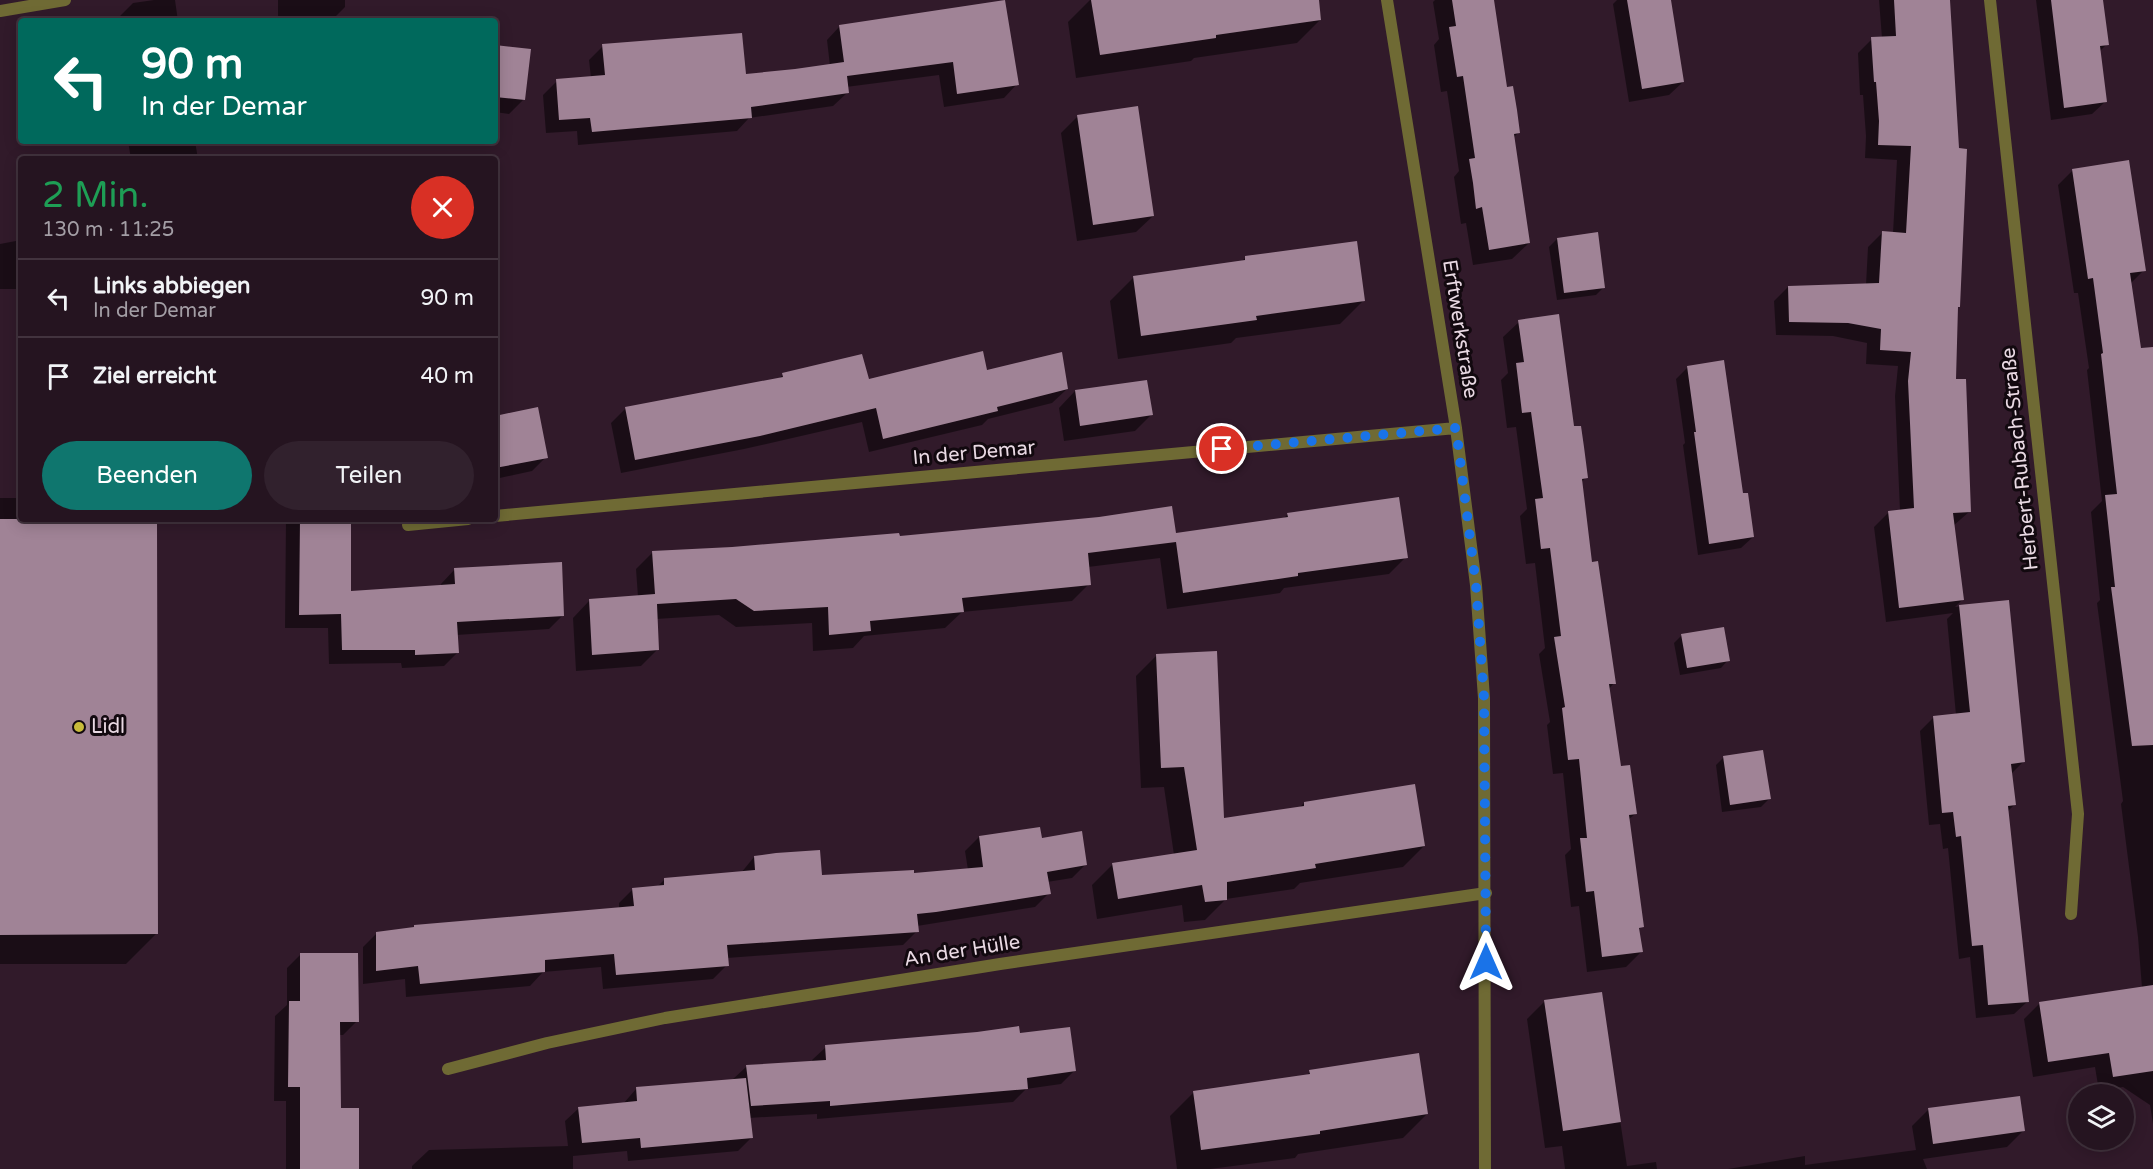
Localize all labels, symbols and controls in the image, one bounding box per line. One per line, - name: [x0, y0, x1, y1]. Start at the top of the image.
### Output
- text: 90 m: [141, 39, 243, 90]
- icon: left: [42, 42, 120, 120]
- text: In der Demar: [141, 90, 307, 123]
- text: 2 Min.: [42, 174, 149, 217]
- button: close: [411, 176, 474, 239]
- text: 130 m · 11:25: [42, 218, 174, 242]
- street label: Erftwerkstraße: [1437, 258, 1483, 400]
- text: Links abbiegen: [93, 273, 251, 299]
- icon: left: [42, 282, 75, 315]
- text: 90 m: [420, 285, 474, 311]
- text: In der Demar: [93, 299, 216, 323]
- street label: Herbert-Rubach-Straße: [1996, 346, 2044, 572]
- icon: arrive: [42, 360, 75, 393]
- text: Ziel erreicht: [93, 363, 216, 389]
- text: 40 m: [420, 363, 474, 389]
- pin: [1196, 423, 1247, 474]
- icon: arrive: [1205, 432, 1238, 465]
- street label: In der Demar: [912, 436, 1037, 470]
- button: Beenden: [42, 441, 252, 510]
- button: Teilen: [264, 441, 474, 510]
- place label: Lidl: [91, 715, 125, 739]
- marker: Lidl: [72, 720, 86, 734]
- street label: An der Hülle: [902, 930, 1022, 972]
- position arrow: [1454, 930, 1518, 994]
- map controls: [2068, 1084, 2134, 1150]
- button: layers: [2068, 1084, 2134, 1150]

